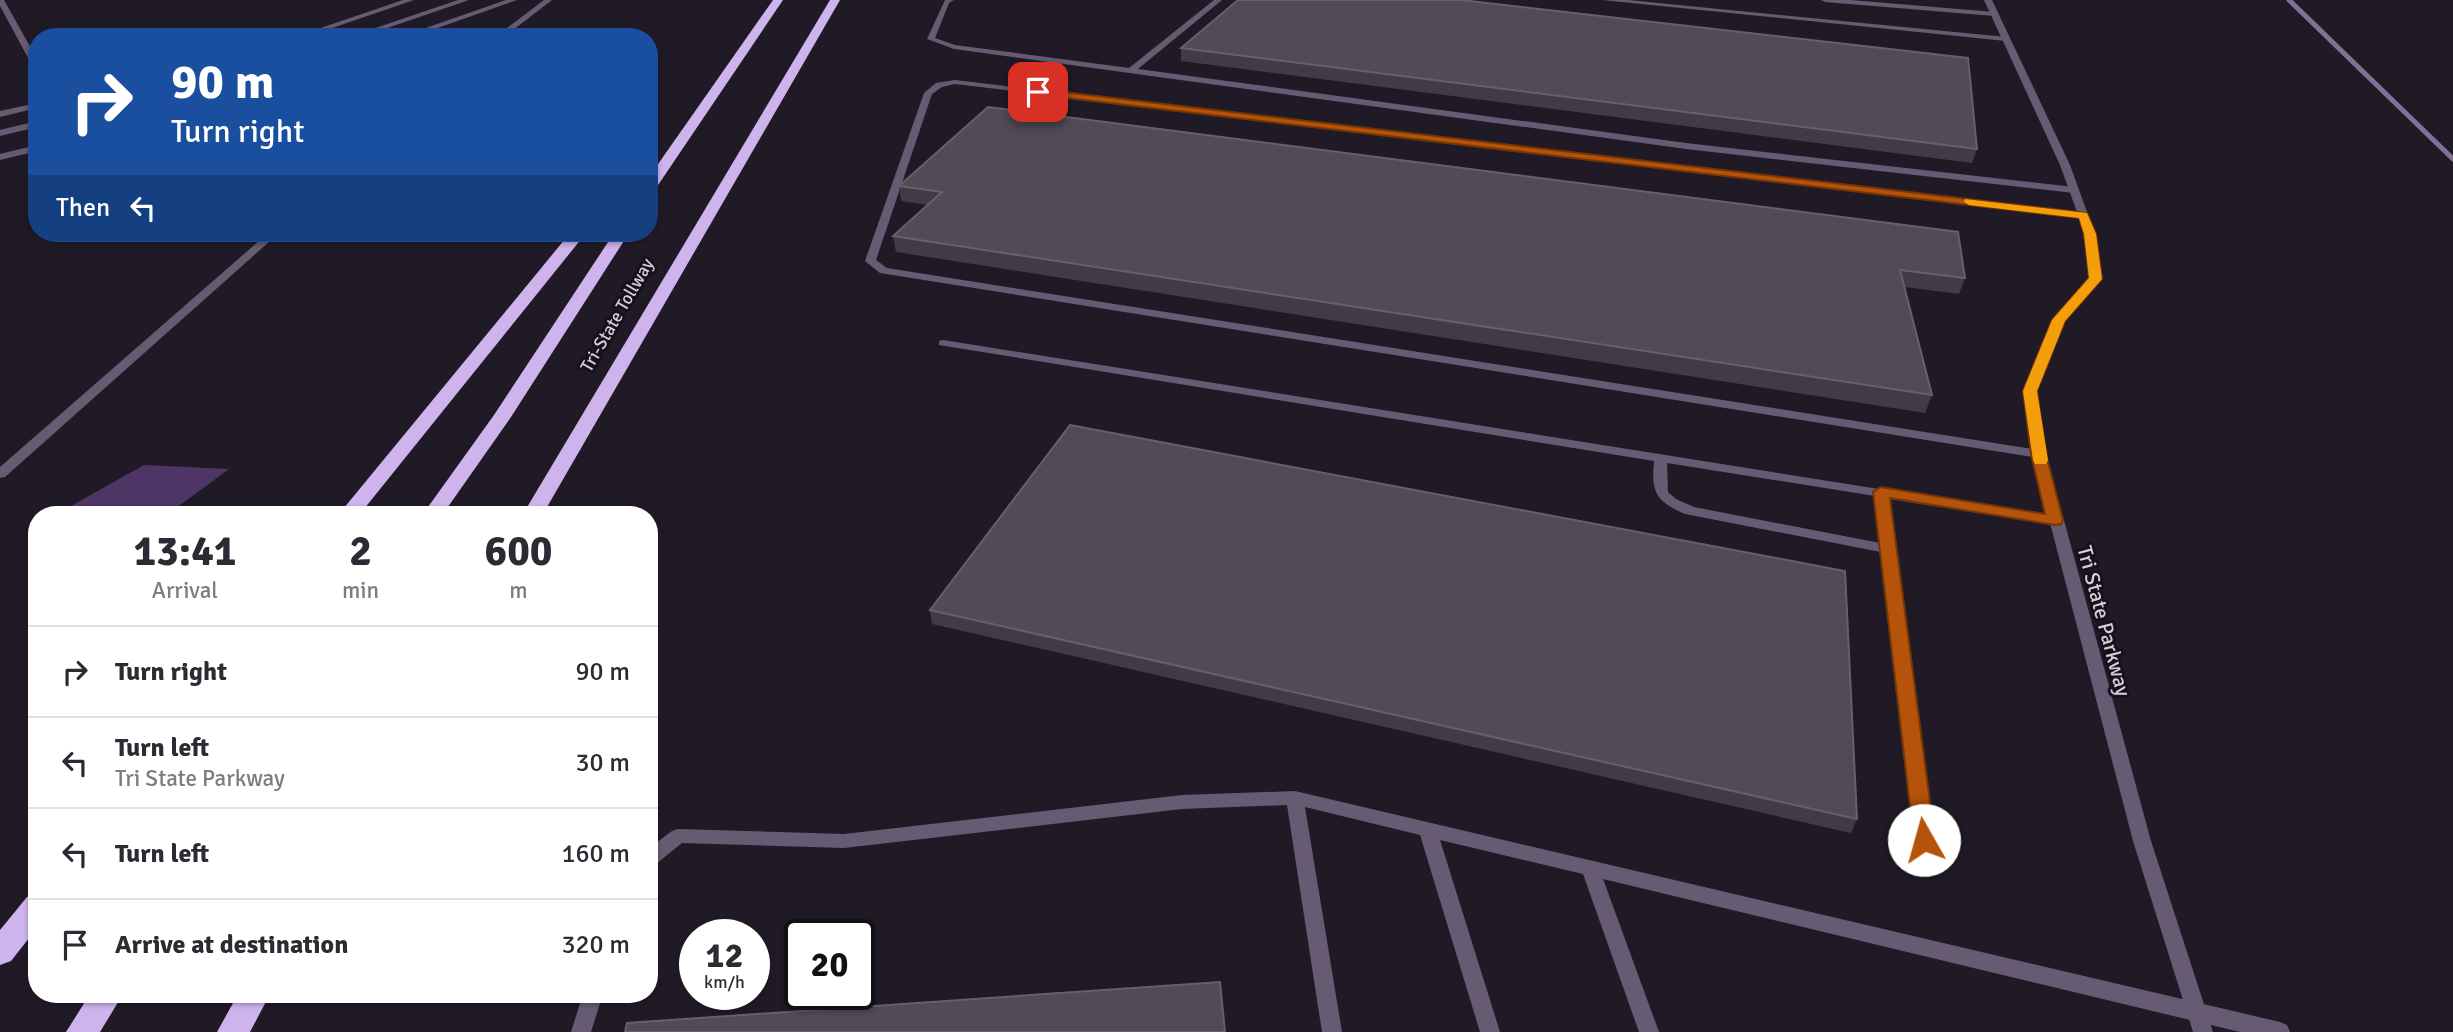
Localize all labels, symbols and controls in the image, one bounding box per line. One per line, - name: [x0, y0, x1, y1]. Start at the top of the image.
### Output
- text: 90 m: [171, 52, 274, 112]
- icon: right: [56, 56, 147, 147]
- pin: [1008, 62, 1068, 122]
- icon: arrive: [1019, 73, 1057, 111]
- text: Turn right: [171, 112, 304, 151]
- icon: left: [124, 189, 162, 227]
- text: Then: [56, 192, 110, 224]
- street label: Tri-State Tollway: [576, 254, 659, 376]
- text: 13:41: [133, 526, 237, 577]
- text: 2: [349, 526, 372, 577]
- text: 600: [484, 526, 553, 577]
- street label: Tri State Parkway: [2071, 543, 2137, 699]
- text: Arrival: [152, 576, 218, 605]
- text: min: [342, 576, 379, 605]
- text: m: [509, 576, 528, 605]
- icon: right: [56, 653, 94, 691]
- text: Turn right: [115, 656, 227, 688]
- text: 90 m: [575, 656, 630, 688]
- text: Turn left: [115, 732, 209, 764]
- icon: left: [56, 744, 94, 782]
- text: 30 m: [575, 747, 630, 779]
- text: Tri State Parkway: [115, 764, 285, 793]
- position arrow: [1887, 803, 1961, 877]
- icon: left: [56, 835, 94, 873]
- text: Turn left: [115, 838, 209, 870]
- text: 160 m: [561, 838, 630, 870]
- speed limit sign: 20: [784, 919, 875, 1010]
- icon: arrive: [56, 926, 94, 964]
- text: Arrive at destination: [115, 929, 348, 961]
- text: 320 m: [561, 929, 630, 961]
- text: 12: [706, 934, 743, 977]
- text: km/h: [704, 971, 745, 993]

